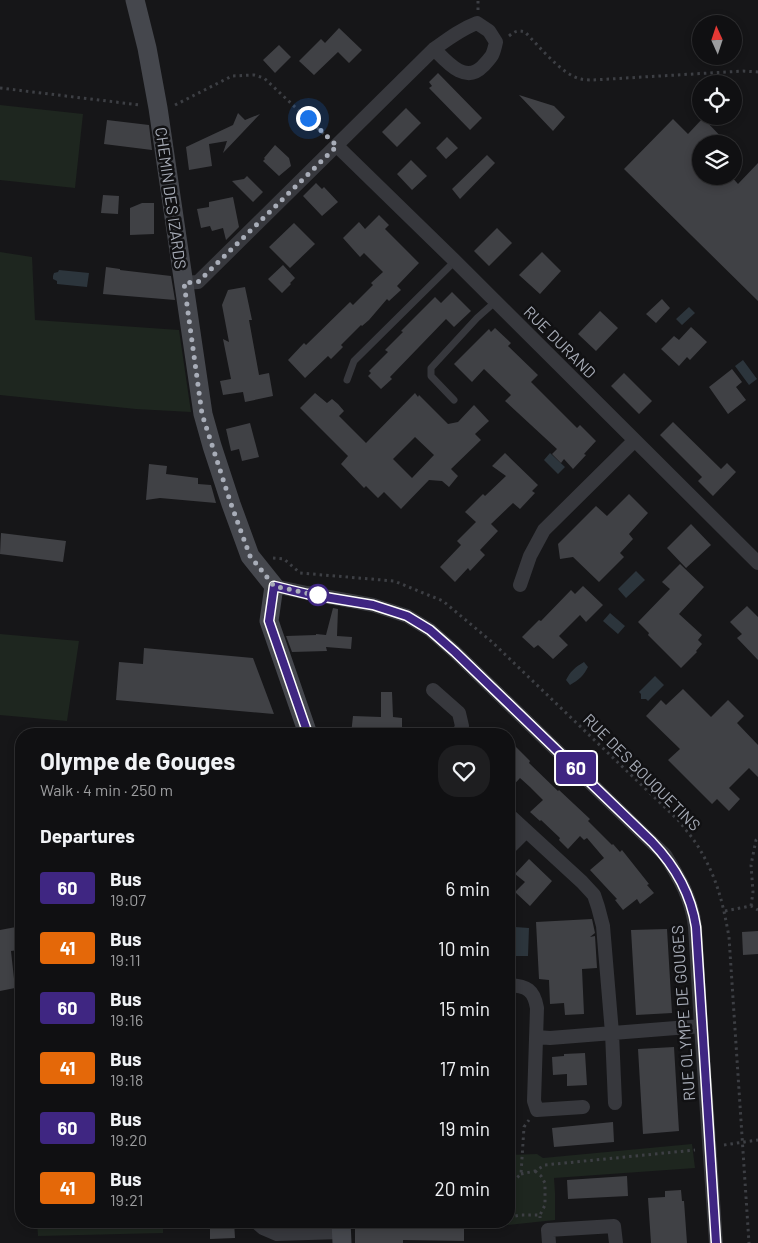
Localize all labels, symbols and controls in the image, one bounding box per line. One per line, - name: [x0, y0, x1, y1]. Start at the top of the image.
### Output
- north arrow: [692, 15, 742, 65]
- map controls: [692, 15, 742, 185]
- button: locate: [692, 75, 742, 125]
- your location: [296, 106, 321, 131]
- street label: CHEMIN DES IZARDS: [152, 126, 191, 270]
- button: layers: [692, 135, 742, 185]
- street label: RUE DURAND: [520, 302, 600, 382]
- unlabelled marker: [307, 584, 329, 606]
- street label: RUE DES BOUQUETINS: [580, 709, 705, 834]
- button: heart: [438, 745, 490, 797]
- text: Olympe de Gouges: [40, 746, 235, 775]
- line badge: 60: [554, 752, 598, 784]
- text: 60: [566, 757, 586, 779]
- text: Walk · 4 min · 250 m: [40, 780, 173, 799]
- text: Departures: [40, 824, 135, 847]
- text: Bus: [110, 867, 142, 890]
- text: 60: [58, 877, 77, 899]
- text: 6 min: [446, 877, 490, 900]
- text: 19:07: [110, 890, 146, 909]
- street label: RUE OLYMPE DE GOUGES: [667, 925, 698, 1102]
- text: Bus: [110, 927, 142, 950]
- text: 41: [60, 937, 75, 959]
- text: 10 min: [438, 937, 490, 960]
- text: 19:11: [110, 950, 141, 969]
- text: Bus: [110, 987, 142, 1010]
- text: 60: [58, 997, 77, 1019]
- text: 15 min: [439, 997, 490, 1020]
- text: 19:16: [110, 1010, 143, 1029]
- text: Bus: [110, 1047, 142, 1070]
- text: 41: [60, 1057, 75, 1079]
- text: 17 min: [440, 1057, 490, 1080]
- text: 19:18: [110, 1070, 143, 1089]
- text: Bus: [110, 1107, 142, 1130]
- text: 60: [58, 1117, 77, 1139]
- text: 19 min: [439, 1117, 490, 1140]
- text: 19:20: [110, 1130, 147, 1149]
- text: Bus: [110, 1167, 142, 1190]
- text: 41: [60, 1177, 75, 1199]
- text: 20 min: [434, 1177, 490, 1200]
- text: 19:21: [110, 1190, 143, 1209]

